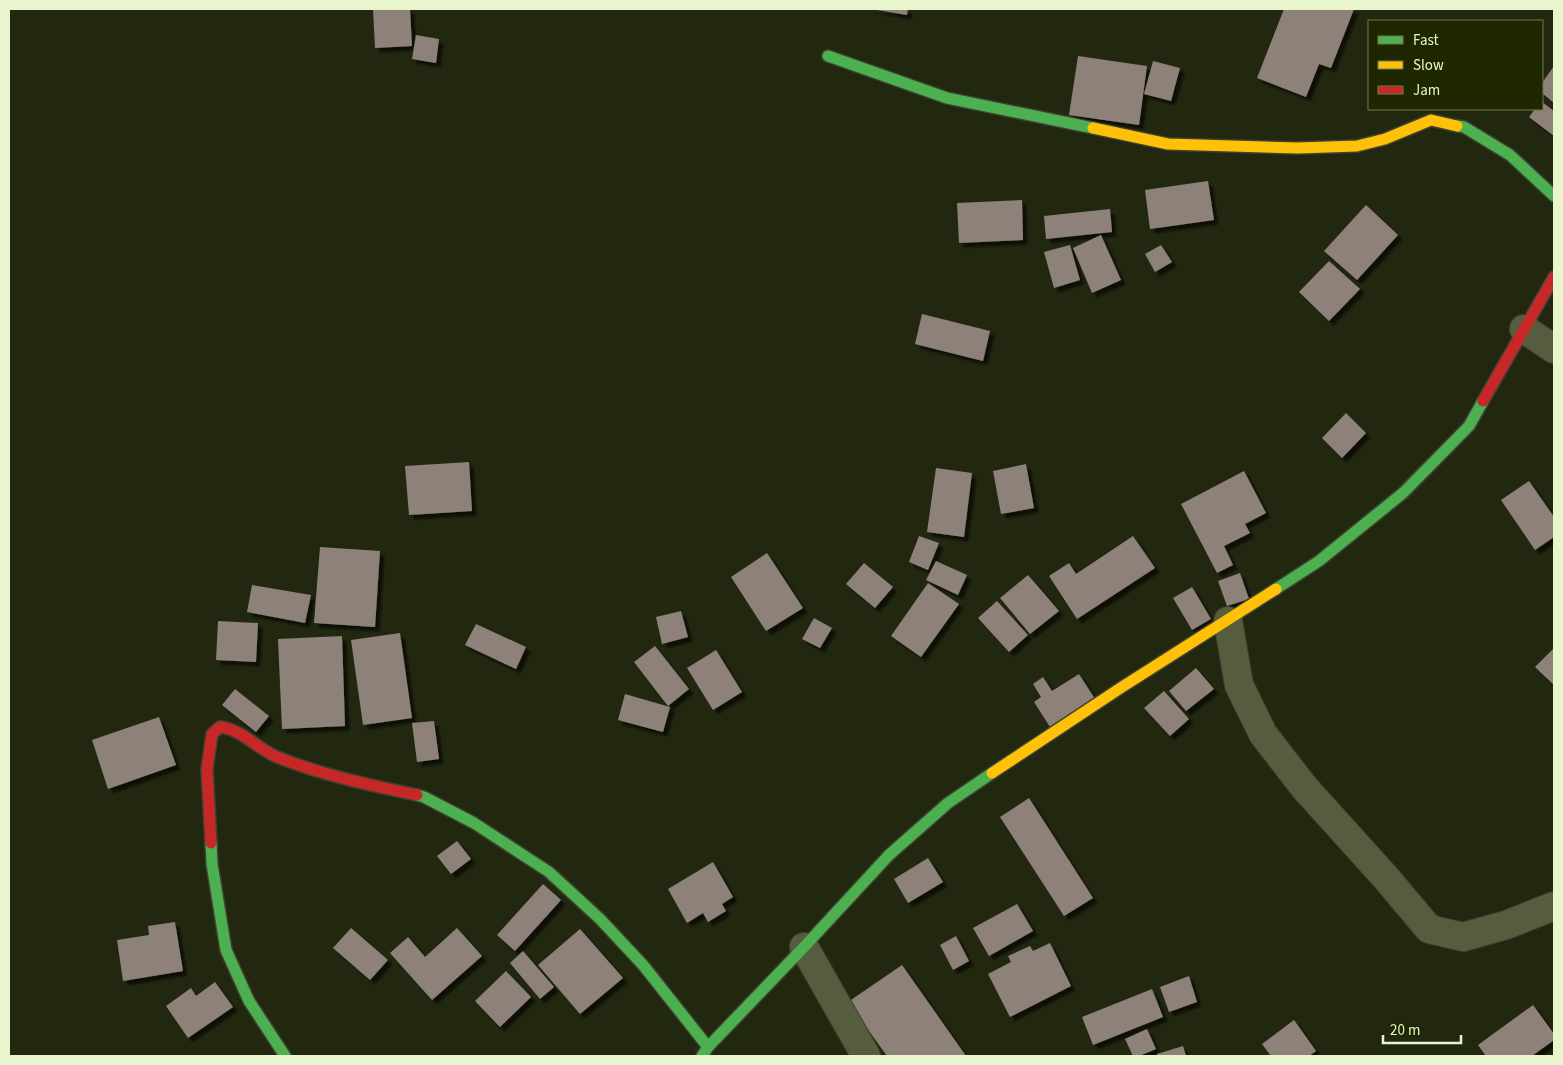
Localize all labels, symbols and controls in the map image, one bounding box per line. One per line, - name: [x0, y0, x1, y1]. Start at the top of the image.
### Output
- legend: [1368, 20, 1543, 110]
- text: Fast: [1413, 30, 1439, 51]
- text: Slow: [1413, 55, 1444, 76]
- text: Jam: [1413, 80, 1440, 101]
- scale bar: [1383, 1012, 1460, 1044]
- text: 20 m: [1390, 1020, 1420, 1041]

